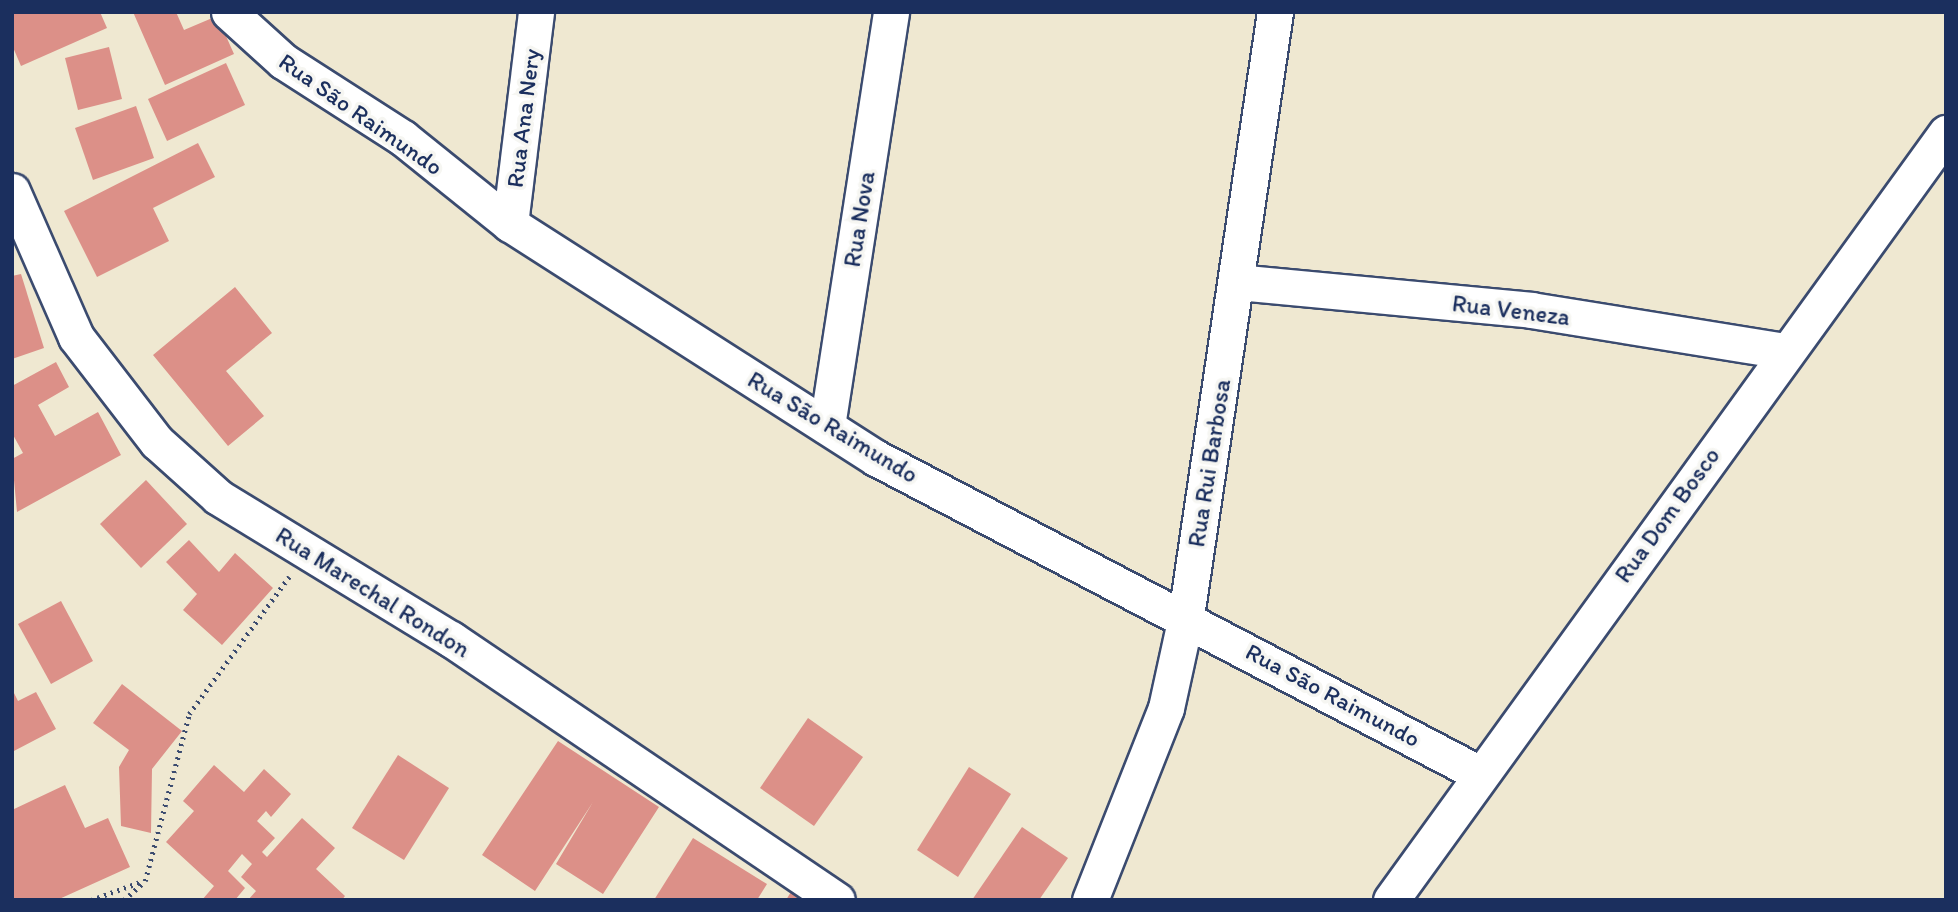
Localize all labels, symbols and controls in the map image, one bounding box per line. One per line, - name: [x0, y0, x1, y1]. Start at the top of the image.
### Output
- street label: Rua São Raimundo: [274, 47, 448, 181]
- street label: Rua Ana Nery: [500, 47, 546, 189]
- street label: Rua Nova: [837, 169, 881, 269]
- street label: Rua Veneza: [1451, 289, 1571, 331]
- street label: Rua São Raimundo: [743, 365, 923, 489]
- street label: Rua Rui Barbosa: [1181, 377, 1237, 549]
- street label: Rua Dom Bosco: [1608, 442, 1726, 588]
- street label: Rua Marechal Rondon: [270, 520, 476, 664]
- street label: Rua São Raimundo: [1241, 637, 1425, 753]

